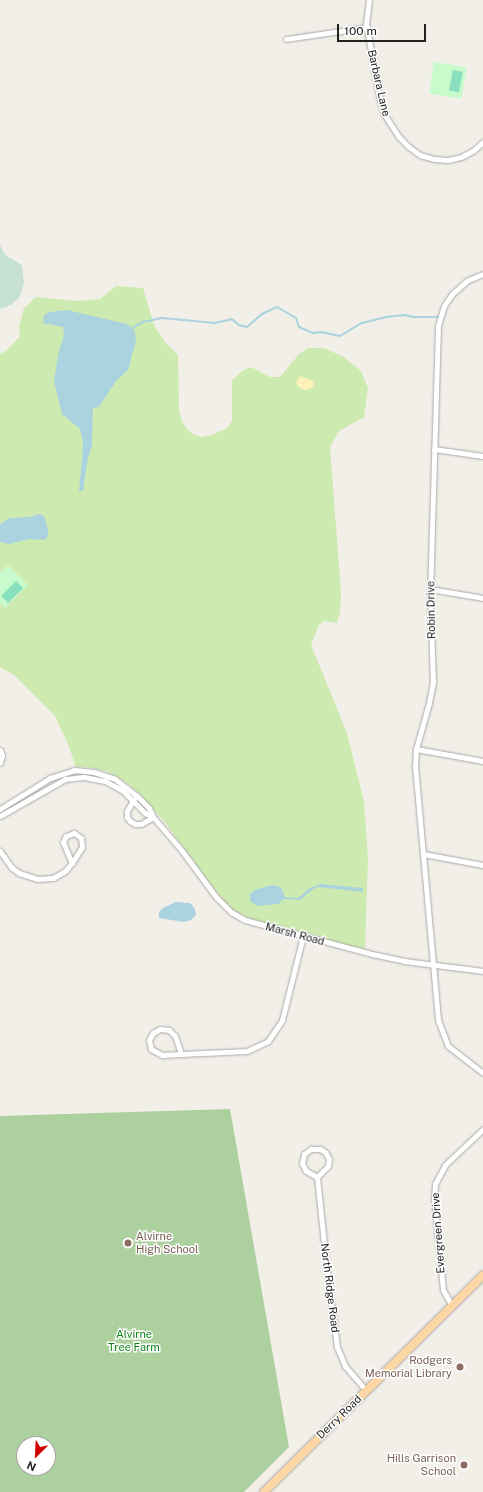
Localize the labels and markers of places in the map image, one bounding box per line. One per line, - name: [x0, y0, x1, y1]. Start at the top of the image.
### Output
- place label: Alvirne High School: [136, 1230, 198, 1256]
- marker: Alvirne High School: [123, 1238, 133, 1248]
- place label: Rodgers Memorial Library: [365, 1354, 452, 1380]
- marker: Rodgers Memorial Library: [455, 1362, 465, 1372]
- place label: Hills Garrison School: [387, 1452, 456, 1478]
- marker: Hills Garrison School: [459, 1460, 469, 1470]

